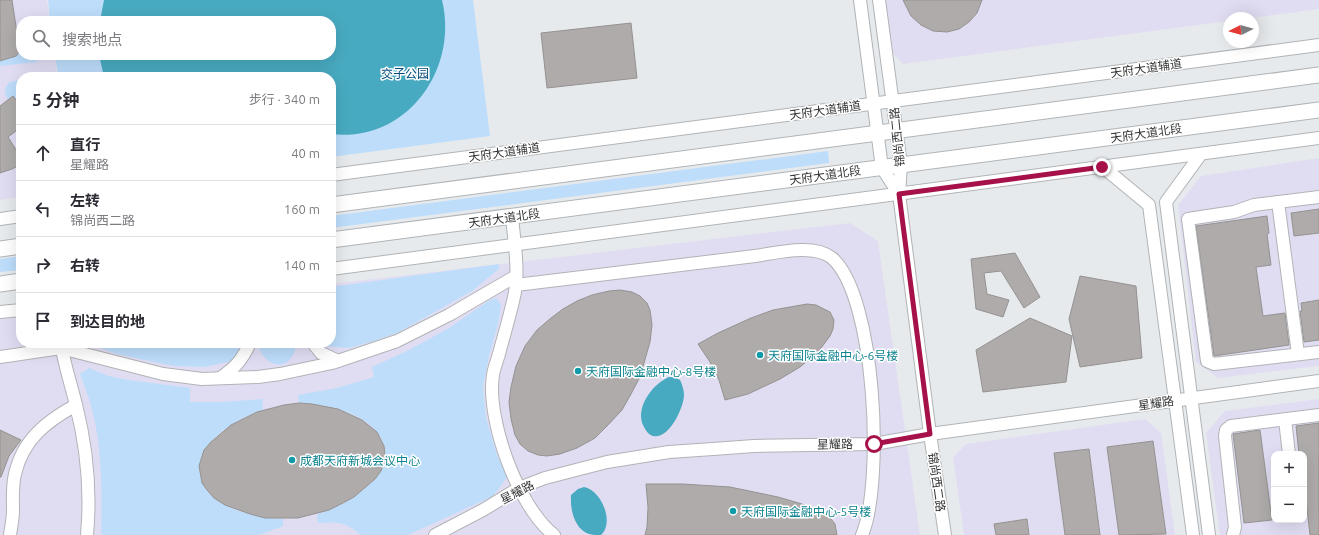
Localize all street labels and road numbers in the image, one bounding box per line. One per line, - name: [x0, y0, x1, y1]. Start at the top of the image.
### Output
- street label: 天府大道辅道: [1109, 57, 1183, 79]
- street label: 天府大道辅道: [788, 99, 862, 121]
- street label: 锦尚西二路: [887, 106, 907, 168]
- street label: 天府大道北段: [1109, 122, 1183, 144]
- street label: 天府大道辅道: [467, 141, 541, 163]
- street label: 天府大道北段: [788, 164, 862, 186]
- street label: 天府大道北段: [467, 207, 541, 229]
- street label: 星耀路: [1137, 394, 1175, 412]
- street label: 星耀路: [817, 437, 853, 451]
- street label: 锦尚西二路: [926, 451, 948, 513]
- street label: 星耀路: [498, 478, 536, 506]

